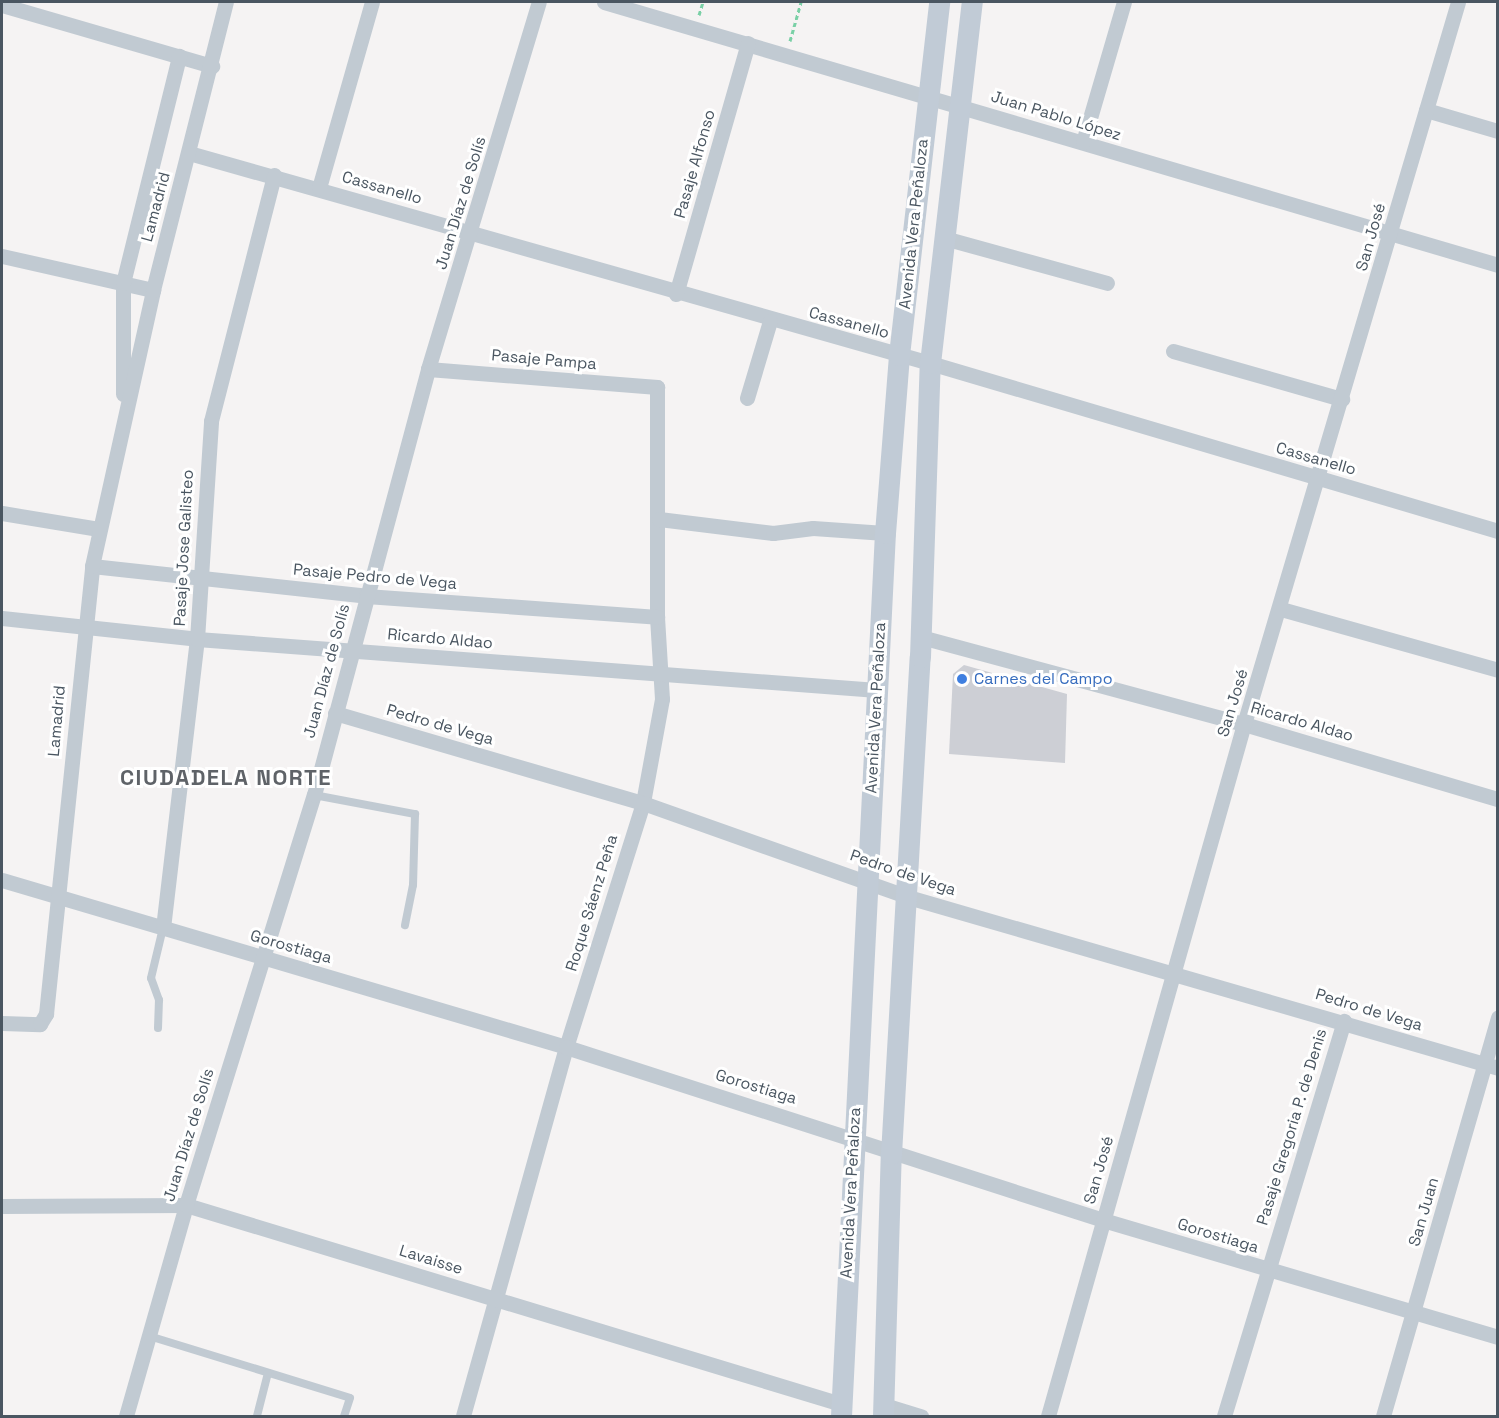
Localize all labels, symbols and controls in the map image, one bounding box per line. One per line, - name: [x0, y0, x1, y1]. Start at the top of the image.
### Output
- street label: Juan Pablo López: [989, 87, 1123, 145]
- street label: Pasaje Alfonso: [670, 107, 720, 221]
- street label: Juan Díaz de Solís: [432, 134, 490, 272]
- street label: Avenida Vera Peñaloza: [895, 138, 933, 310]
- street label: Cassanello: [340, 167, 424, 209]
- street label: Lamadrid: [138, 170, 174, 244]
- street label: San José: [1352, 201, 1390, 273]
- street label: Cassanello: [807, 303, 891, 343]
- street label: Pasaje Pampa: [491, 346, 597, 374]
- street label: Cassanello: [1274, 438, 1358, 480]
- street label: Pasaje Jose Galisteo: [170, 469, 198, 627]
- street label: Pasaje Pedro de Vega: [292, 560, 458, 594]
- street label: Juan Díaz de Solís: [300, 602, 354, 740]
- street label: Avenida Vera Peñaloza: [862, 622, 890, 794]
- street label: Ricardo Aldao: [386, 625, 494, 653]
- street label: San José: [1214, 667, 1252, 739]
- place label: Carnes del Campo: [974, 669, 1113, 689]
- marker: Carnes del Campo: [955, 672, 969, 686]
- street label: Lamadrid: [44, 685, 70, 757]
- street label: Ricardo Aldao: [1248, 698, 1356, 746]
- street label: Pedro de Vega: [384, 700, 496, 750]
- district label: CIUDADELA NORTE: [120, 765, 332, 791]
- street label: Roque Sáenz Peña: [562, 832, 622, 974]
- street label: Pedro de Vega: [847, 846, 959, 900]
- street label: Gorostiaga: [248, 926, 334, 968]
- street label: Pedro de Vega: [1313, 985, 1425, 1035]
- street label: Pasaje Gregoria P. de Denis: [1253, 1026, 1331, 1228]
- street label: Juan Díaz de Solís: [160, 1066, 218, 1204]
- street label: Gorostiaga: [713, 1066, 799, 1108]
- street label: Avenida Vera Peñaloza: [837, 1107, 865, 1279]
- street label: San José: [1080, 1134, 1118, 1206]
- street label: San Juan: [1405, 1175, 1443, 1249]
- street label: Gorostiaga: [1175, 1215, 1261, 1257]
- street label: Lavaisse: [397, 1241, 465, 1279]

